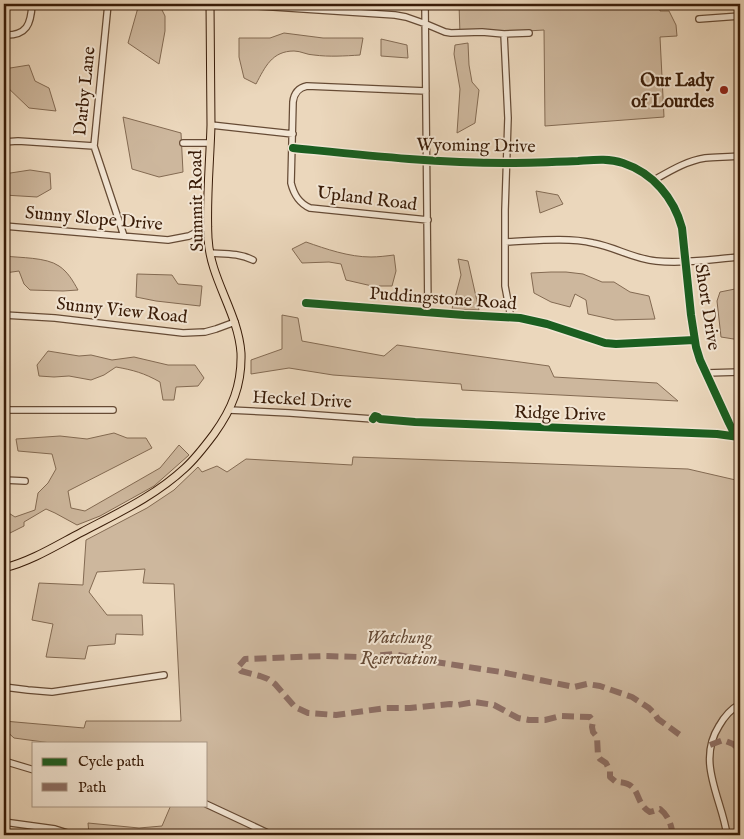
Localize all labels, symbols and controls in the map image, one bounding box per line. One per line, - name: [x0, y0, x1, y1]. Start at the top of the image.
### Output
- street label: Darby Lane: [69, 45, 102, 137]
- place label: Our Lady of Lourdes: [631, 70, 715, 114]
- marker: Our Lady of Lourdes: [718, 84, 730, 96]
- street label: Wyoming Drive: [416, 134, 536, 159]
- street label: Summit Road: [185, 149, 210, 252]
- street label: Upland Road: [315, 182, 419, 217]
- street label: Sunny Slope Drive: [24, 202, 164, 237]
- street label: Short Drive: [688, 262, 725, 352]
- street label: Puddingstone Road: [368, 283, 518, 316]
- street label: Sunny View Road: [55, 293, 189, 330]
- street label: Heckel Drive: [252, 386, 352, 415]
- street label: Ridge Drive: [514, 401, 606, 428]
- park label: Watchung Reservation: [360, 627, 438, 671]
- legend: [32, 742, 208, 806]
- text: Cycle path: [78, 752, 144, 771]
- text: Path: [78, 778, 106, 797]

